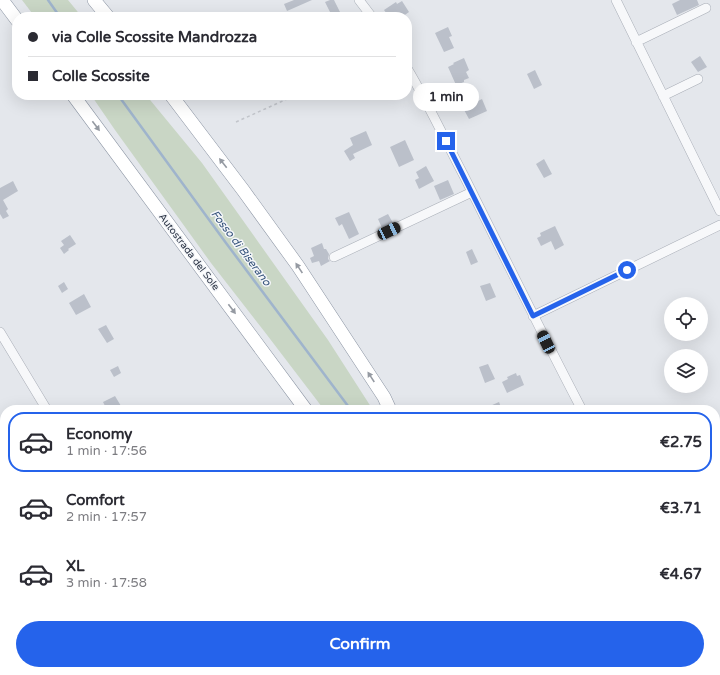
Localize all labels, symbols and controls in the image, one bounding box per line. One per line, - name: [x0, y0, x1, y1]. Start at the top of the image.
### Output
- text: via Colle Scossite Mandrozza: [52, 28, 257, 46]
- text: Colle Scossite: [52, 67, 150, 85]
- callout: 1 min: [413, 83, 479, 111]
- text: 1 min: [429, 89, 463, 105]
- one-way arrow: [92, 121, 100, 132]
- route end: [437, 132, 455, 150]
- one-way arrow: [219, 157, 227, 168]
- water label: Fosso di Biserano: [208, 208, 274, 289]
- street label: Autostrada del Sole: [156, 211, 222, 293]
- car: [376, 220, 402, 242]
- route start: [618, 261, 636, 279]
- one-way arrow: [295, 263, 303, 273]
- map controls: [664, 297, 708, 393]
- button: locate: [664, 297, 708, 341]
- one-way arrow: [227, 304, 236, 315]
- car: [535, 329, 557, 355]
- button: layers: [664, 349, 708, 393]
- one-way arrow: [367, 371, 374, 382]
- icon: car: [18, 424, 54, 460]
- text: Economy: [66, 425, 132, 443]
- text: €2.75: [660, 433, 702, 451]
- text: 1 min · 17:56: [66, 443, 147, 459]
- icon: car: [18, 490, 54, 526]
- text: Comfort: [66, 491, 125, 509]
- text: €3.71: [660, 499, 702, 517]
- text: 2 min · 17:57: [66, 509, 147, 525]
- icon: car: [18, 556, 54, 592]
- text: XL: [66, 557, 85, 575]
- text: €4.67: [660, 565, 702, 583]
- text: 3 min · 17:58: [66, 575, 147, 591]
- button: Confirm: [16, 621, 704, 667]

